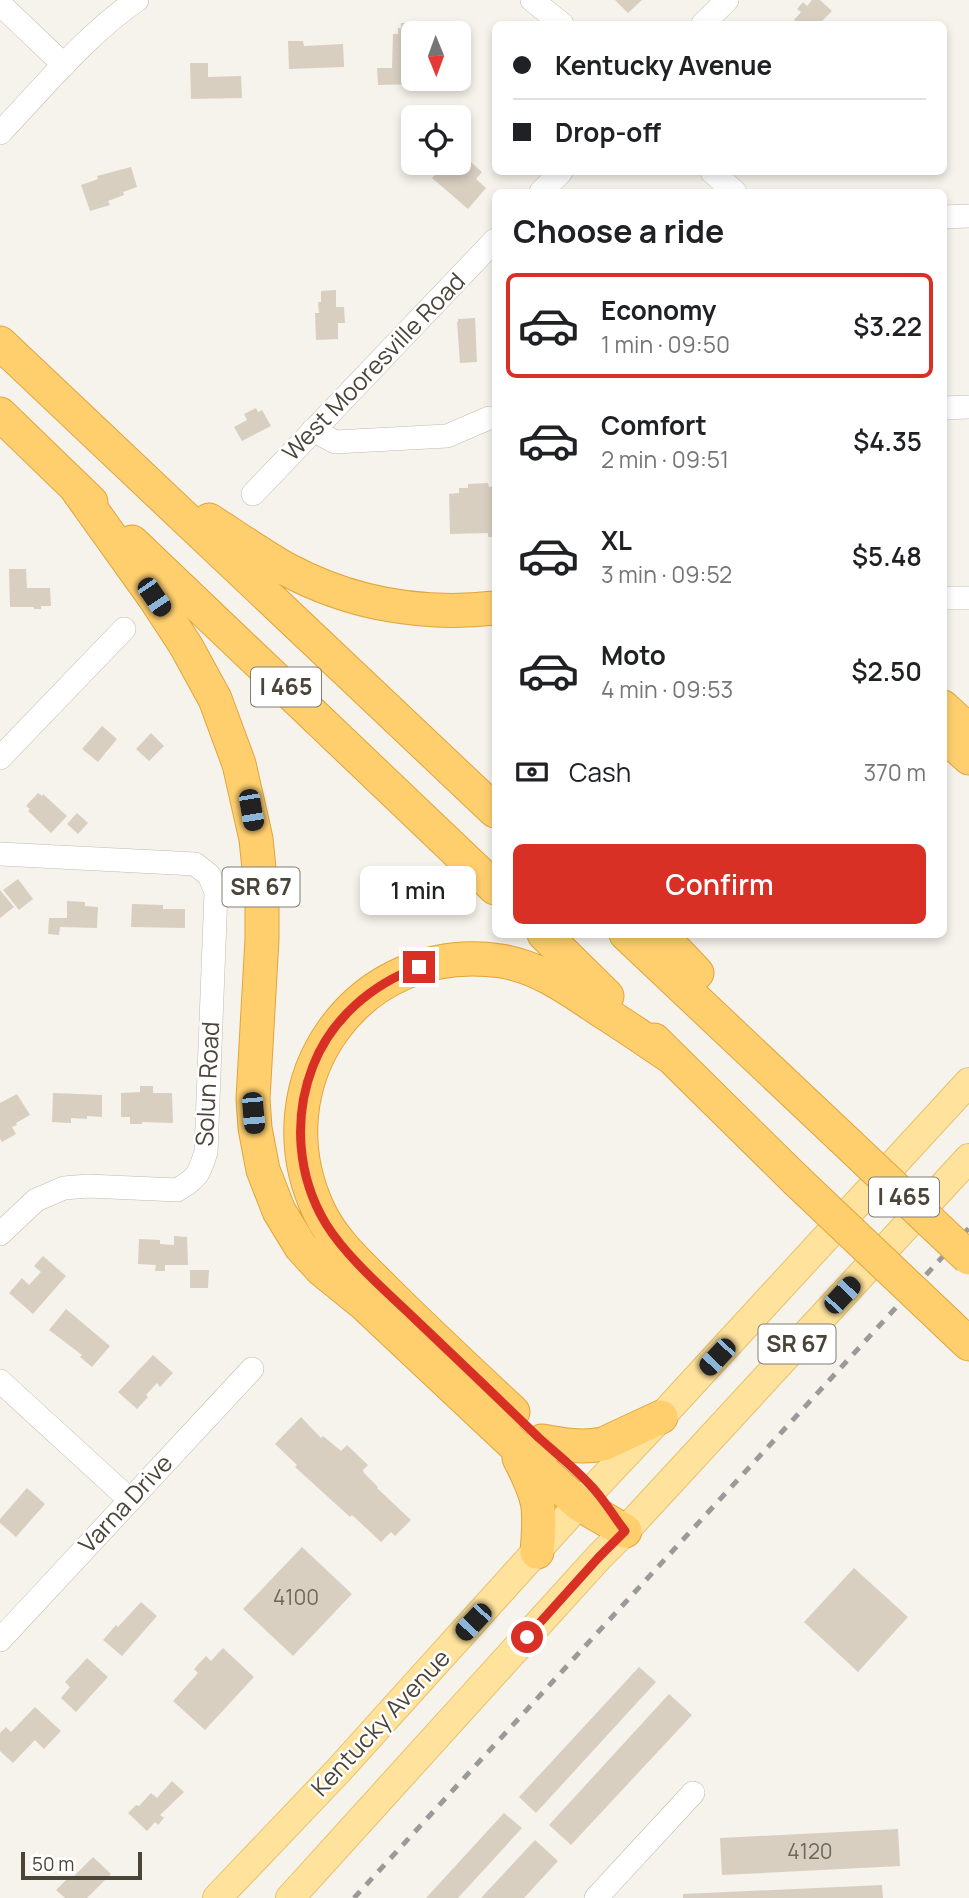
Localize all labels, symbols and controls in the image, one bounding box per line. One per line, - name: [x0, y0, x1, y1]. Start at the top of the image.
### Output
- north arrow: [401, 21, 471, 91]
- map controls: [401, 21, 471, 175]
- text: Kentucky Avenue: [555, 47, 772, 83]
- button: locate: [401, 105, 471, 175]
- text: Drop-off: [555, 114, 661, 150]
- text: Choose a ride: [513, 209, 724, 253]
- street label: West Mooresville Road: [274, 265, 472, 467]
- text: Economy: [601, 292, 716, 328]
- icon: car: [517, 294, 580, 357]
- text: $3.22: [853, 308, 922, 344]
- text: 1 min · 09:50: [601, 328, 730, 360]
- text: Comfort: [601, 407, 707, 443]
- icon: car: [517, 409, 580, 472]
- text: $4.35: [853, 423, 922, 459]
- text: 2 min · 09:51: [601, 443, 729, 475]
- text: XL: [601, 522, 632, 558]
- icon: car: [517, 524, 580, 587]
- text: $5.48: [852, 538, 922, 574]
- text: 3 min · 09:52: [601, 558, 732, 590]
- car: [134, 574, 175, 620]
- text: Moto: [601, 637, 666, 673]
- icon: car: [517, 639, 580, 702]
- text: $2.50: [851, 653, 922, 689]
- road number: I 465: [251, 667, 321, 706]
- text: 4 min · 09:53: [601, 673, 733, 705]
- icon: cash: [513, 753, 551, 791]
- text: Cash: [569, 754, 631, 790]
- text: 370 m: [864, 756, 926, 788]
- car: [238, 787, 265, 833]
- button: Confirm: [513, 844, 926, 924]
- callout: 1 min: [361, 866, 477, 914]
- road number: SR 67: [222, 867, 300, 906]
- text: 1 min: [391, 874, 445, 906]
- route end: [403, 951, 435, 983]
- street label: Solun Road: [187, 1021, 226, 1147]
- car: [241, 1091, 266, 1135]
- road number: I 465: [869, 1178, 939, 1216]
- car: [820, 1272, 865, 1318]
- road number: SR 67: [758, 1324, 836, 1364]
- car: [695, 1334, 740, 1380]
- street label: Varna Drive: [71, 1446, 179, 1560]
- house number: 4100: [273, 1583, 319, 1611]
- car: [451, 1599, 496, 1645]
- route start: [511, 1621, 543, 1653]
- street label: Kentucky Avenue: [303, 1641, 457, 1803]
- house number: 4120: [787, 1837, 833, 1865]
- scale bar: [21, 1849, 142, 1881]
- text: 50 m: [32, 1851, 74, 1877]

